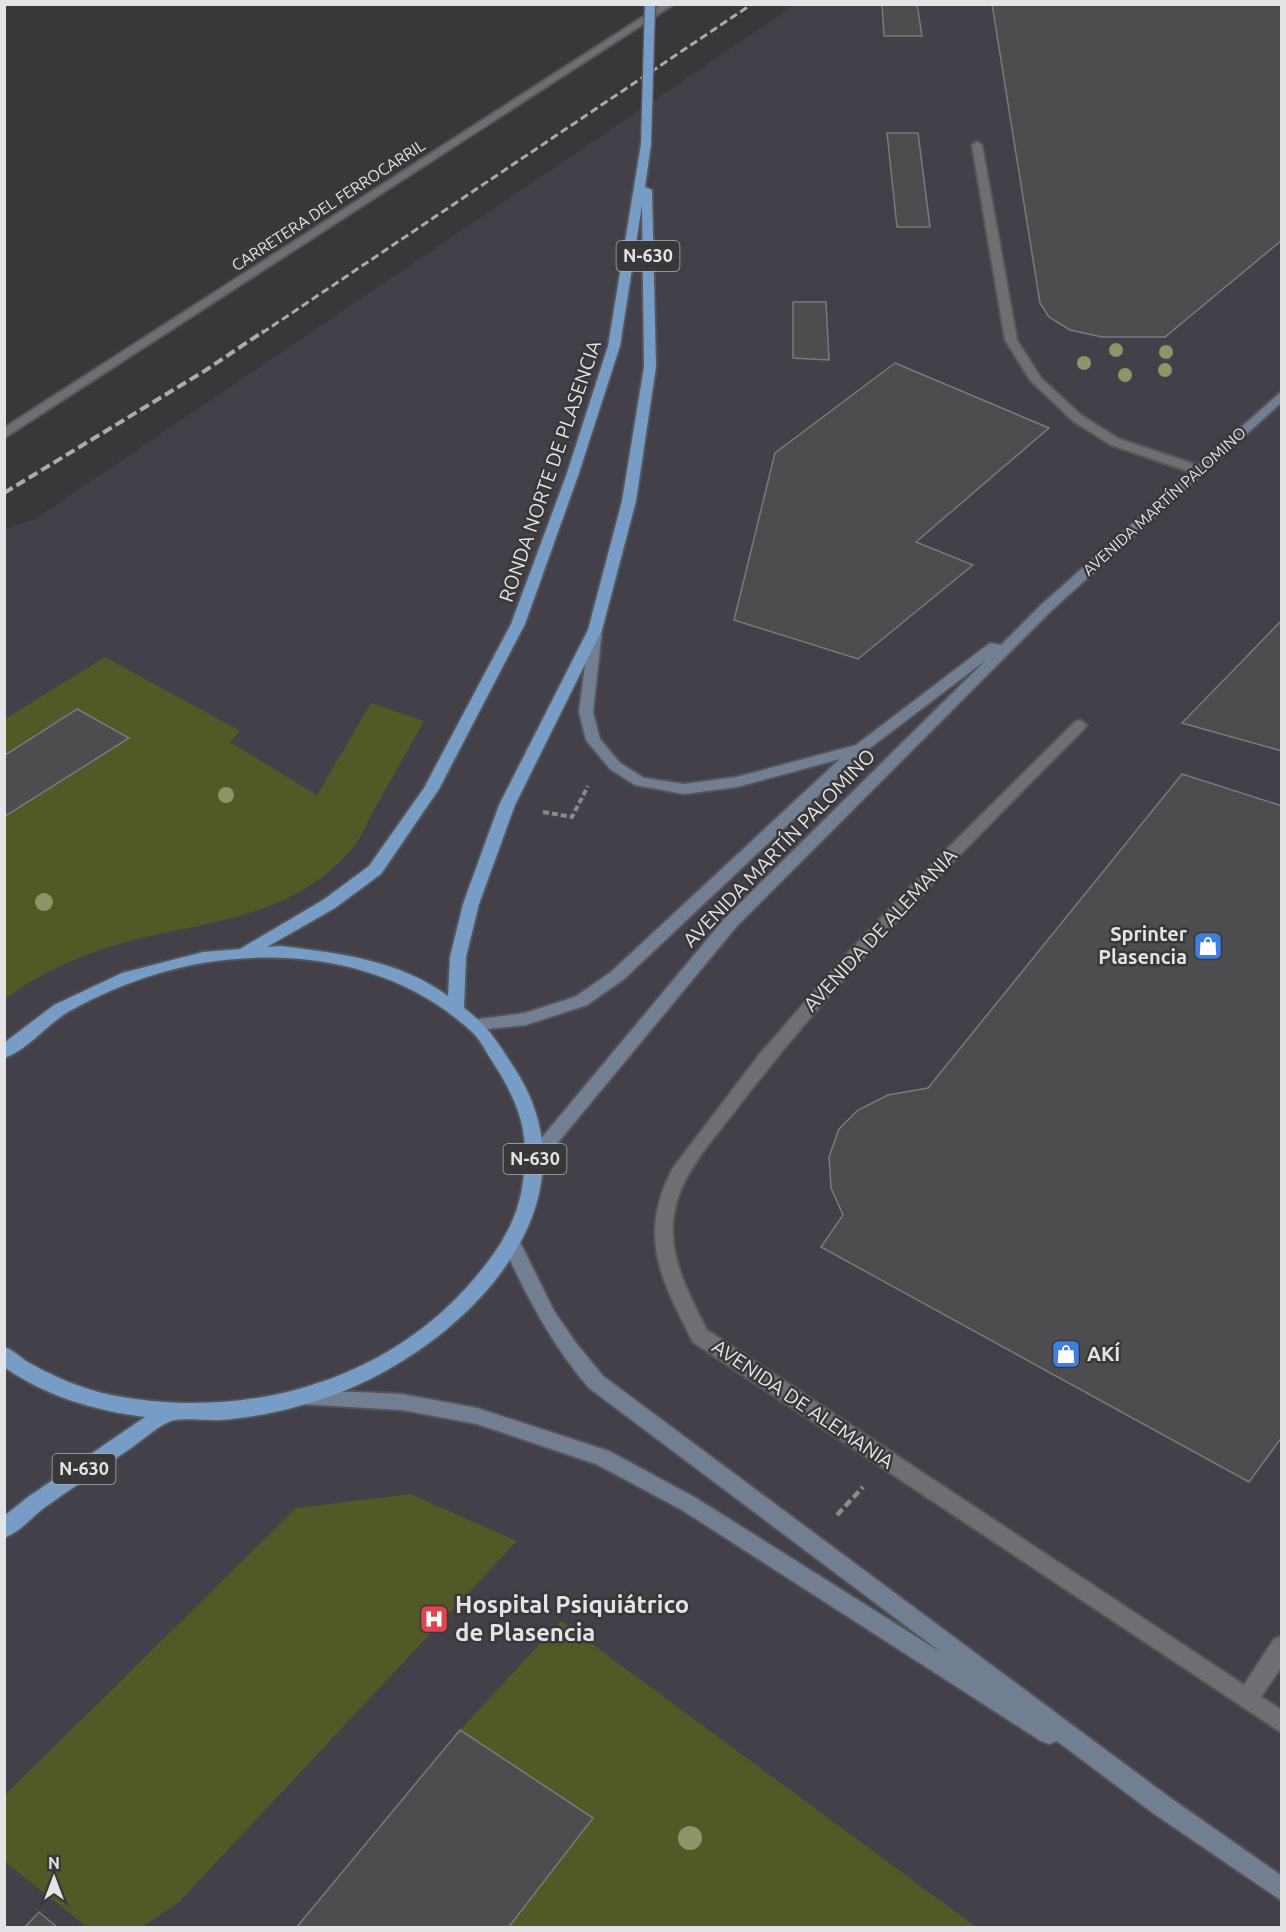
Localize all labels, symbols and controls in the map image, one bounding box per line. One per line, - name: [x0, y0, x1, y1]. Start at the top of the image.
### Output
- street label: CARRETERA DEL FERROCARRIL: [228, 136, 428, 274]
- road number: N-630: [616, 241, 680, 271]
- street label: RONDA NORTE DE PLASENCIA: [494, 337, 605, 605]
- street label: AVENIDA MARTÍN PALOMINO: [1078, 422, 1249, 579]
- street label: AVENIDA MARTÍN PALOMINO: [678, 744, 879, 951]
- street label: AVENIDA DE ALEMANIA: [798, 844, 961, 1016]
- place label: Sprinter Plasencia: [1098, 922, 1188, 968]
- shop icon: Sprinter Plasencia: [1192, 930, 1224, 962]
- road number: N-630: [504, 1144, 566, 1174]
- street label: AVENIDA DE ALEMANIA: [708, 1334, 898, 1473]
- shop icon: AKÍ: [1050, 1338, 1082, 1370]
- place label: AKÍ: [1087, 1341, 1120, 1365]
- road number: N-630: [52, 1454, 116, 1484]
- place label: Hospital Psiquiátrico de Plasencia: [455, 1591, 689, 1646]
- hospital icon: Hospital Psiquiátrico de Plasencia: [418, 1603, 450, 1635]
- north arrow: [24, 1848, 84, 1908]
- text: N: [48, 1854, 60, 1872]

